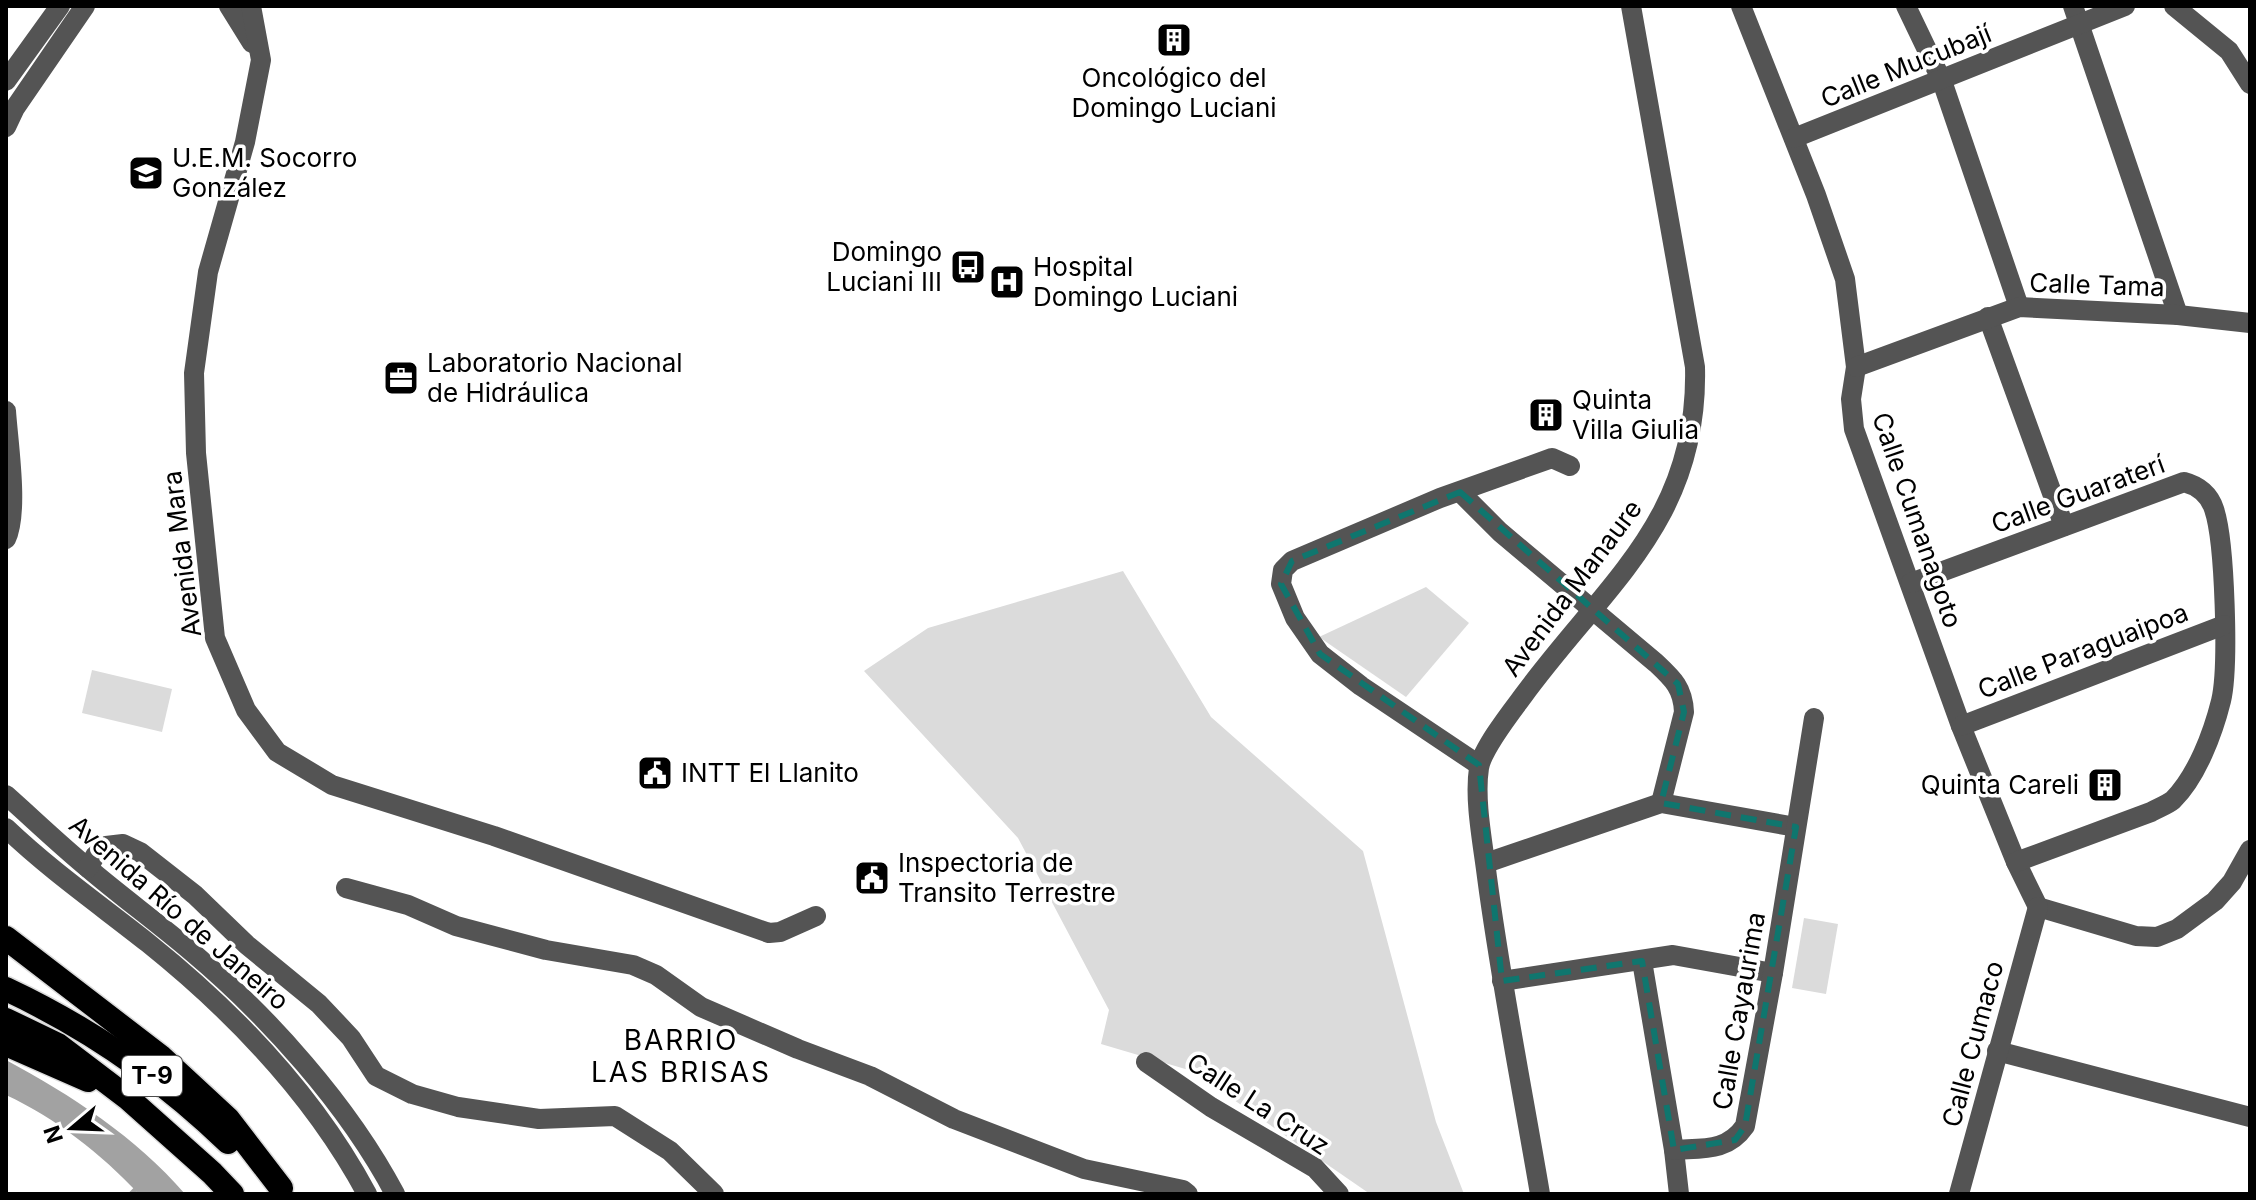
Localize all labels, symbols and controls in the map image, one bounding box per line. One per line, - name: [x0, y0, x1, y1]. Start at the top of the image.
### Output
- street label: Calle Mucubají: [1816, 17, 1996, 114]
- building icon: Oncológico del Domingo Luciani: [1155, 21, 1193, 59]
- place label: Oncológico del Domingo Luciani: [1071, 62, 1277, 123]
- place label: U.E.M. Socorro González: [172, 142, 357, 203]
- school or university icon: U.E.M. Socorro González: [127, 154, 165, 192]
- place label: Domingo Luciani III: [826, 236, 942, 297]
- bus stop icon: Domingo Luciani III: [949, 248, 987, 286]
- place label: Hospital Domingo Luciani: [1033, 251, 1238, 312]
- hospital icon: Hospital Domingo Luciani: [988, 263, 1026, 301]
- street label: Calle Tama: [2029, 267, 2165, 302]
- place label: Laboratorio Nacional de Hidráulica: [427, 347, 683, 408]
- office icon: Laboratorio Nacional de Hidráulica: [382, 359, 420, 397]
- place label: Quinta Villa Giulia: [1572, 384, 1699, 445]
- building icon: Quinta Villa Giulia: [1527, 396, 1565, 434]
- street label: Calle Cumanagoto: [1866, 408, 1969, 632]
- street label: Calle Guaraterí: [1987, 448, 2169, 539]
- street label: Avenida Mara: [156, 469, 207, 639]
- street label: Avenida Manaure: [1495, 493, 1648, 682]
- street label: Calle Paraguaipoa: [1973, 596, 2192, 705]
- public building icon: INTT El Llanito: [636, 754, 674, 792]
- place label: INTT El Llanito: [681, 757, 859, 788]
- building icon: Quinta Careli: [2086, 766, 2124, 804]
- place label: Quinta Careli: [1921, 769, 2079, 800]
- street label: Avenida Río de Janeiro: [63, 809, 295, 1016]
- place label: Inspectoria de Transito Terrestre: [898, 847, 1116, 908]
- public building icon: Inspectoria de Transito Terrestre: [853, 859, 891, 897]
- street label: Calle Cayaurima: [1706, 910, 1771, 1112]
- street label: Calle Cumaco: [1935, 957, 2010, 1130]
- district label: BARRIO LAS BRISAS: [591, 1023, 771, 1089]
- street label: Calle La Cruz: [1181, 1046, 1335, 1161]
- road number: T-9: [122, 1056, 182, 1096]
- north arrow: [32, 1088, 112, 1168]
- text: N: [38, 1122, 68, 1147]

